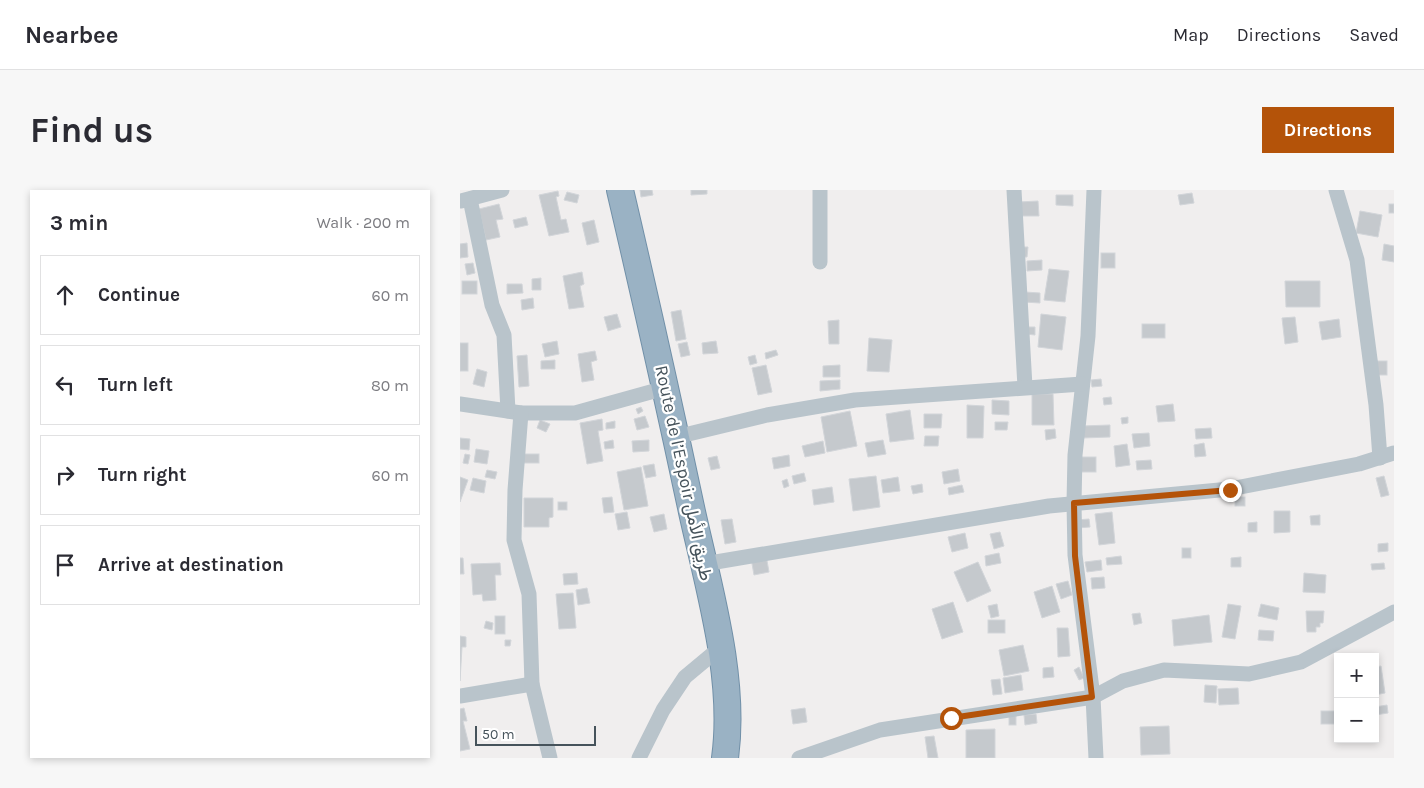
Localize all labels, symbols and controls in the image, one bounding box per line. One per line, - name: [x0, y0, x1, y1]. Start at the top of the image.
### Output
- text: Nearbee: [25, 21, 119, 49]
- text: Map: [1173, 24, 1209, 46]
- text: Directions: [1237, 24, 1321, 46]
- text: Saved: [1349, 24, 1399, 46]
- button: Directions: [1262, 107, 1394, 153]
- text: Find us: [30, 110, 153, 151]
- text: 3 min: [50, 211, 108, 235]
- text: Walk · 200 m: [316, 213, 410, 232]
- icon: ahead: [51, 281, 79, 309]
- text: Continue: [98, 284, 180, 306]
- text: 60 m: [372, 286, 409, 305]
- street label: Route de l’Espoir طريق الأمل: [650, 363, 718, 583]
- icon: left: [51, 371, 79, 399]
- text: Turn left: [98, 374, 173, 396]
- text: 80 m: [371, 376, 409, 395]
- icon: right: [51, 461, 79, 489]
- text: Turn right: [98, 464, 187, 486]
- text: 60 m: [372, 466, 409, 485]
- route end: [1219, 479, 1242, 502]
- icon: arrive: [51, 551, 79, 579]
- text: Arrive at destination: [98, 554, 284, 576]
- map controls: [1334, 653, 1379, 743]
- button: +: [1334, 653, 1379, 698]
- button: −: [1334, 698, 1379, 743]
- route start: [940, 707, 963, 730]
- scale bar: [475, 723, 596, 746]
- text: 50 m: [482, 726, 515, 743]

